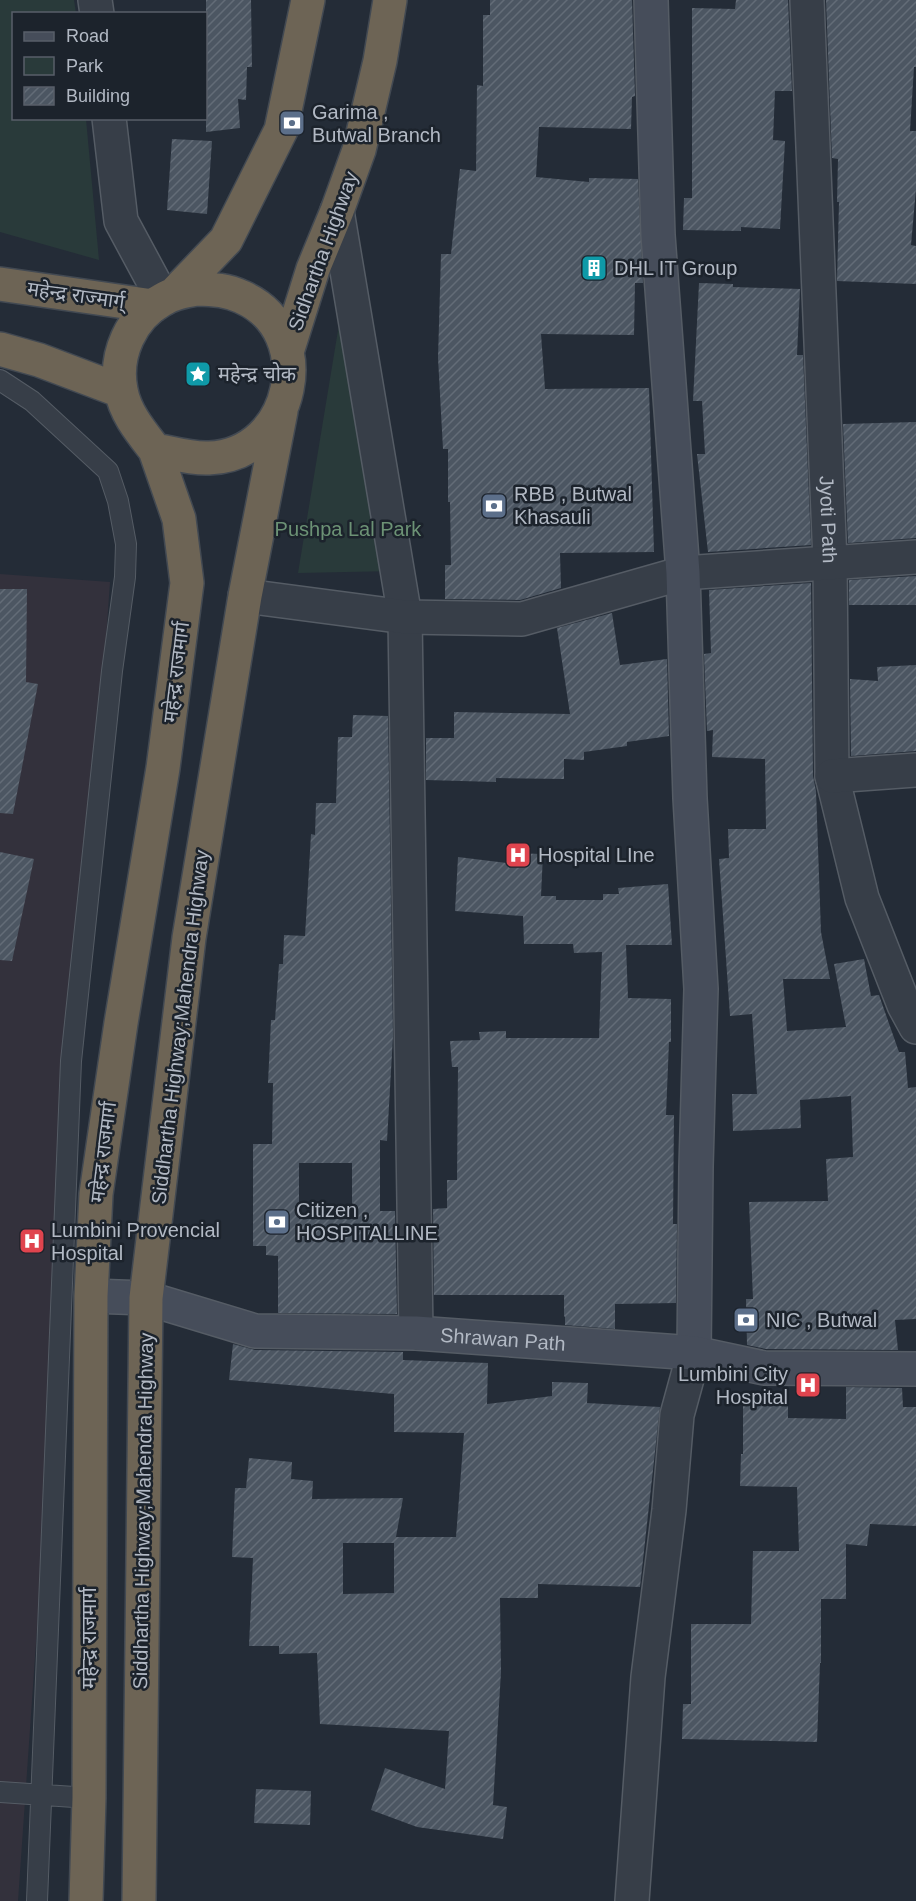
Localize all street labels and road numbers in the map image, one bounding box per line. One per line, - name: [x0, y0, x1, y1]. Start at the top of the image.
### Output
- street label: Sidhartha Highway: [284, 168, 362, 334]
- street label: महेन्द्र राज्मार्ग्: [26, 276, 129, 315]
- street label: Jyoti Path: [815, 475, 841, 564]
- street label: महेन्द्र राजमार्ग: [158, 619, 193, 724]
- street label: Siddhartha Highway;Mahendra Highway: [147, 849, 213, 1205]
- street label: महेन्द्र राजमार्ग: [85, 1099, 120, 1204]
- street label: Shrawan Path: [439, 1324, 566, 1355]
- street label: Siddhartha Highway;Mahendra Highway: [129, 1332, 157, 1690]
- street label: महेन्द्र राजमार्ग: [77, 1586, 100, 1689]

